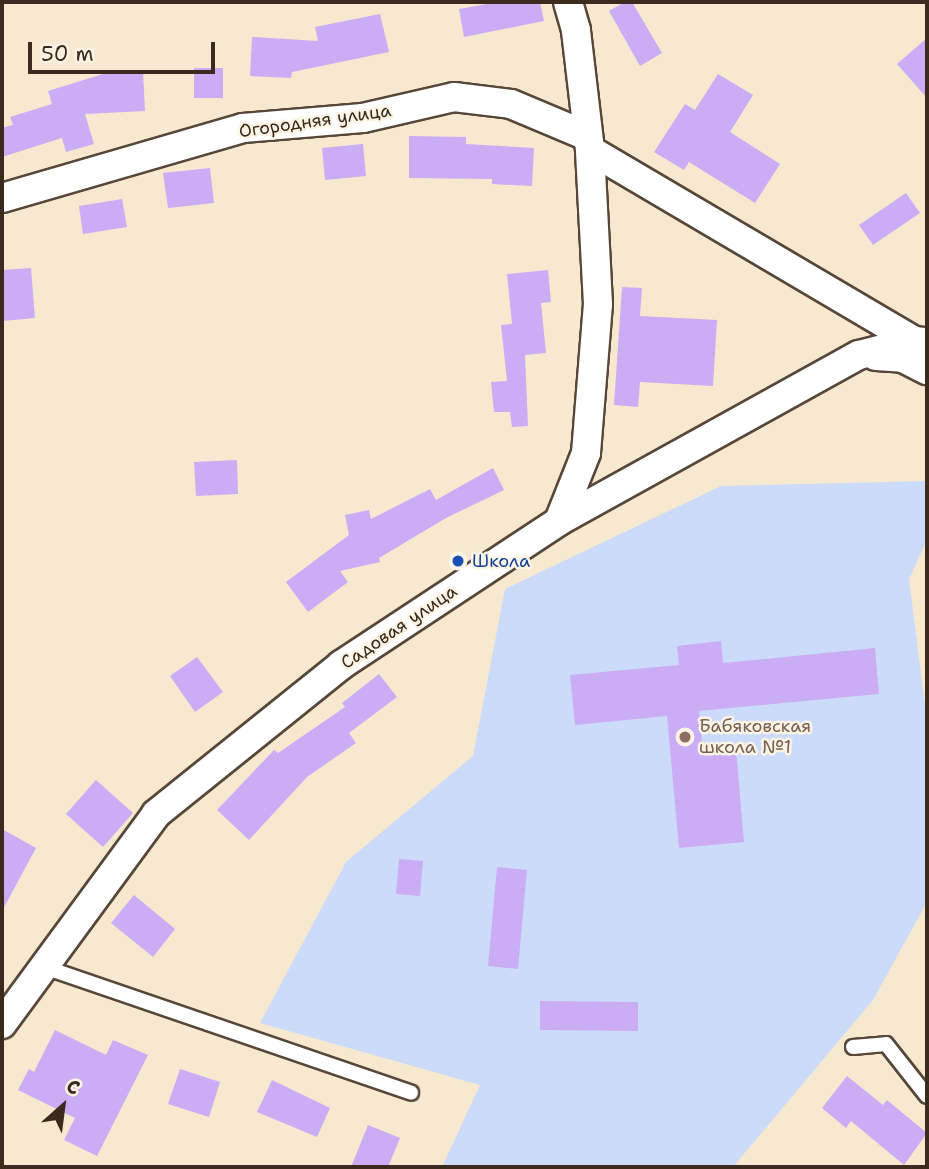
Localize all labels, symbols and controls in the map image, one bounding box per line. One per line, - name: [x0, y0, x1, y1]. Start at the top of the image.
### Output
- scale bar: [32, 28, 219, 72]
- text: 50 m: [41, 40, 94, 68]
- street label: Огородняя улица: [238, 100, 392, 142]
- place label: Школа: [472, 550, 530, 572]
- marker: Школа: [450, 553, 466, 569]
- street label: Садовая улица: [337, 580, 461, 674]
- place label: Бабяковская школа №1: [699, 716, 811, 758]
- marker: Бабяковская школа №1: [677, 729, 693, 745]
- north arrow: [28, 1071, 98, 1141]
- text: С: [62, 1073, 84, 1101]

